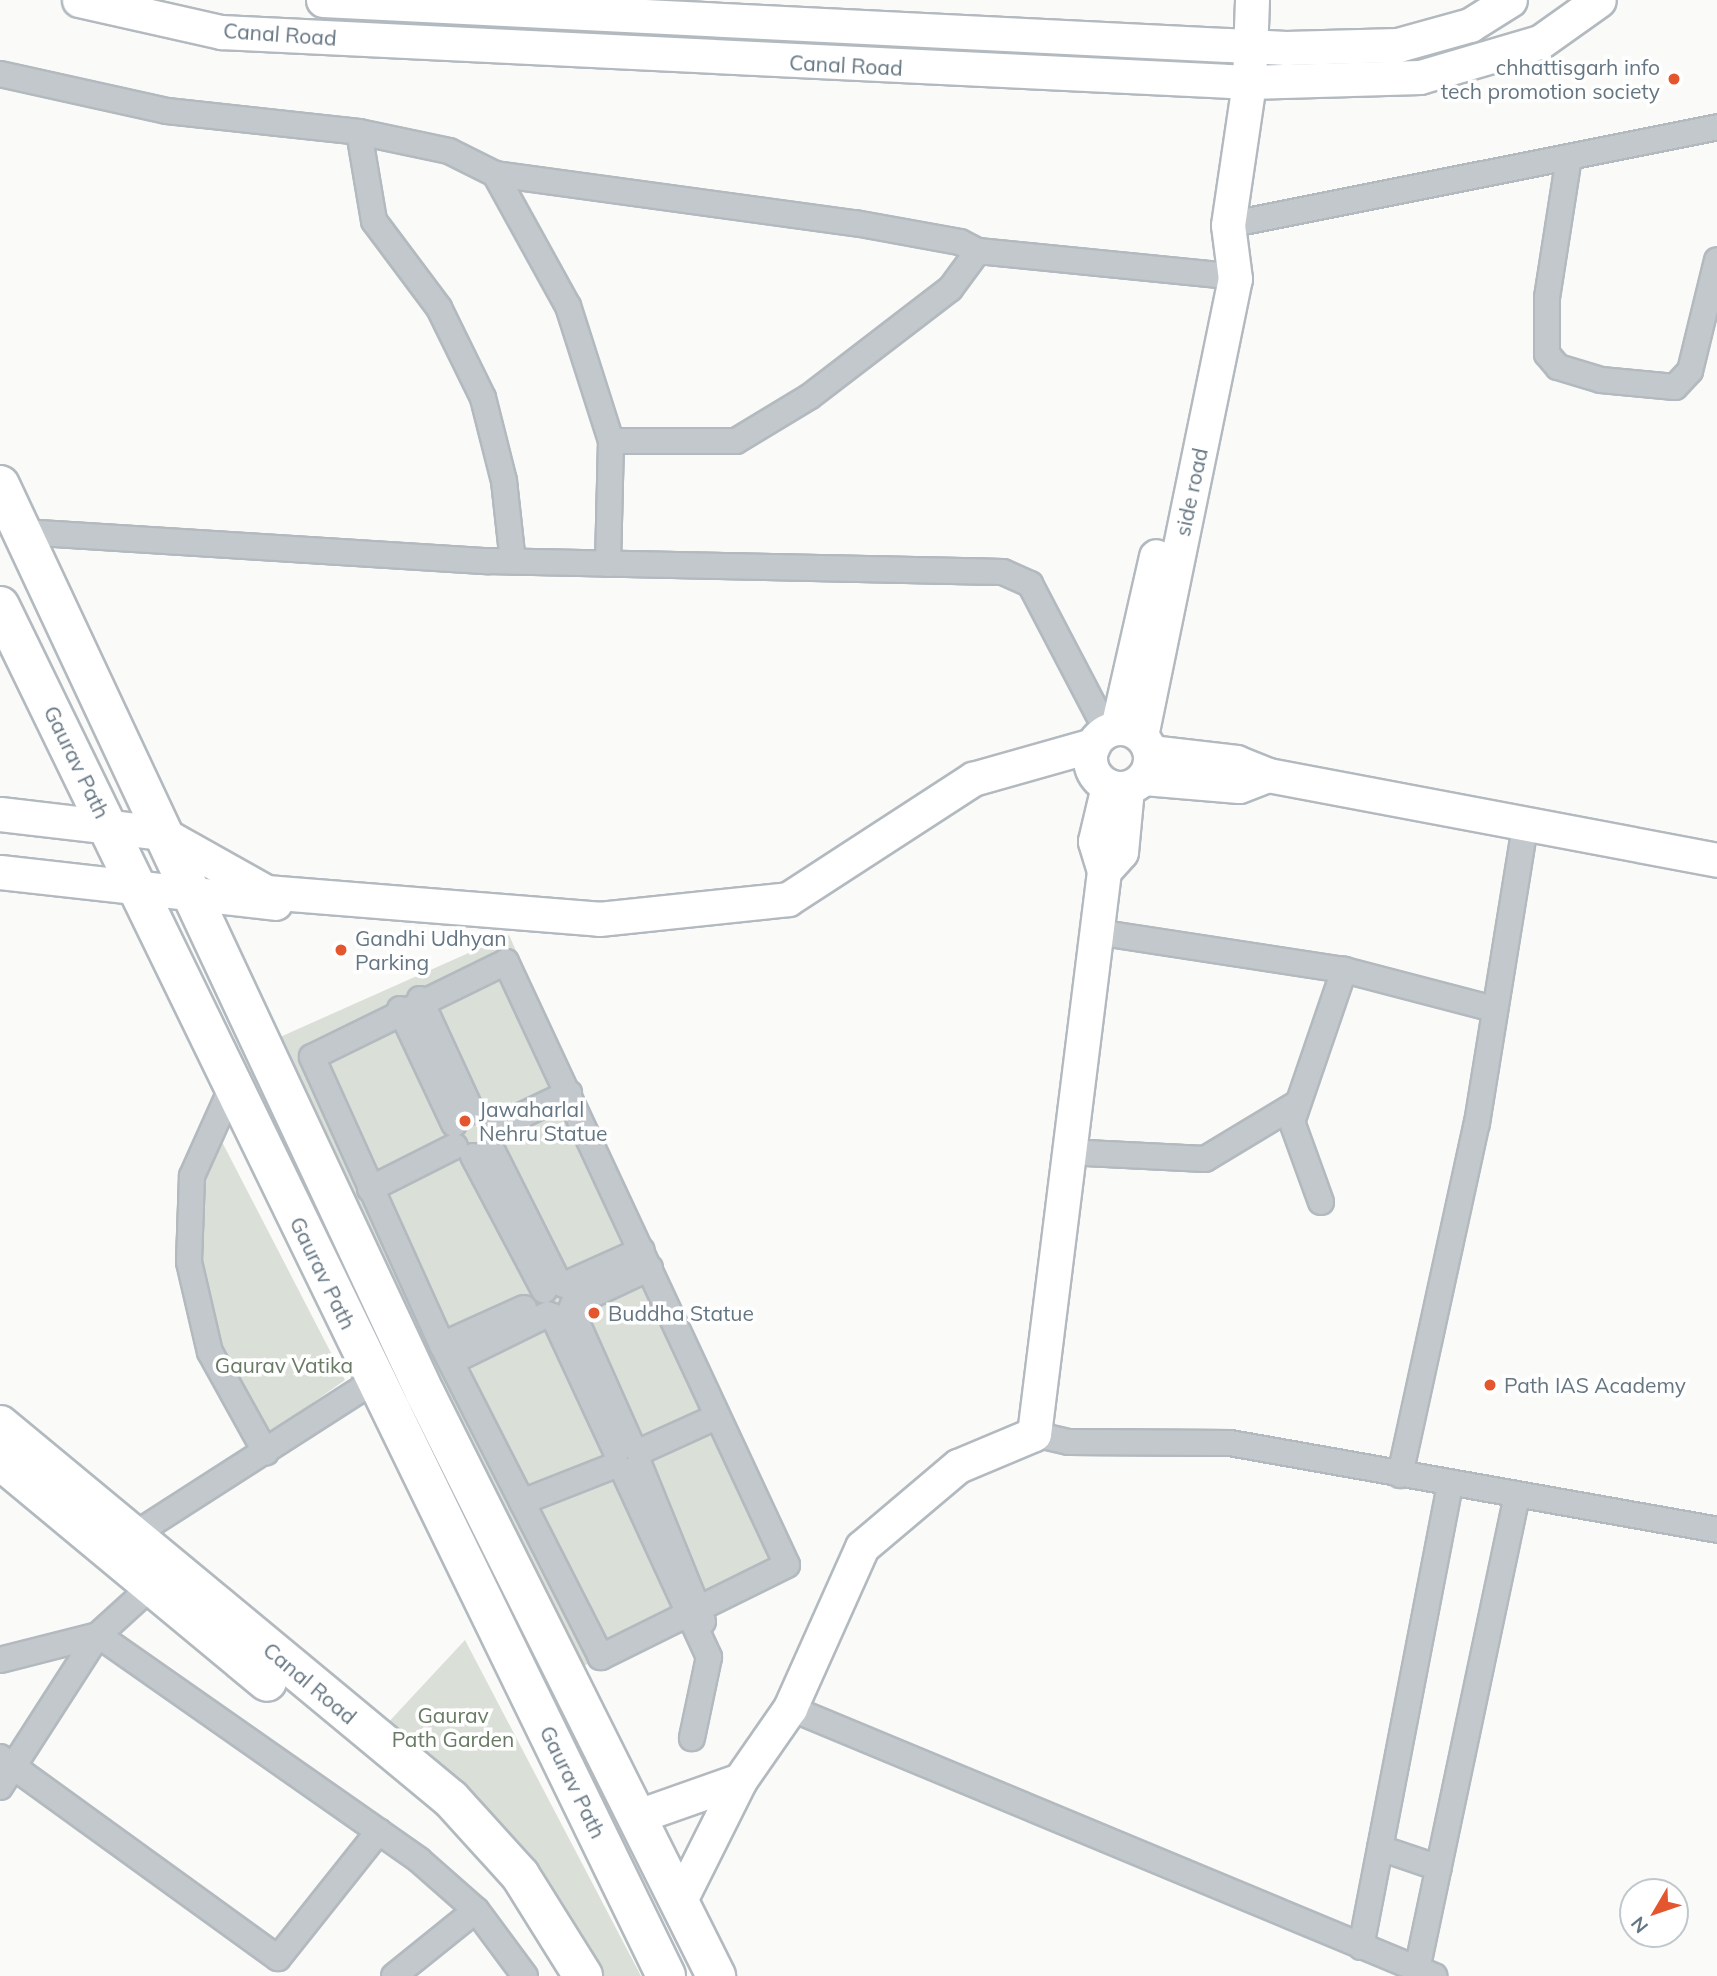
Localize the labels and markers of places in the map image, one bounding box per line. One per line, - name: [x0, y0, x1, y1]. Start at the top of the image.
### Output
- place label: chhattisgarh info tech promotion society: [1441, 54, 1660, 104]
- marker: chhattisgarh info tech promotion society: [1666, 71, 1682, 87]
- place label: Gandhi Udhyan Parking: [355, 925, 507, 975]
- marker: Gandhi Udhyan Parking: [333, 942, 349, 958]
- place label: Jawaharlal Nehru Statue: [479, 1096, 608, 1146]
- marker: Jawaharlal Nehru Statue: [457, 1113, 473, 1129]
- place label: Buddha Statue: [608, 1300, 754, 1326]
- marker: Buddha Statue: [586, 1305, 602, 1321]
- place label: Path IAS Academy: [1504, 1372, 1686, 1398]
- marker: Path IAS Academy: [1482, 1377, 1498, 1393]

